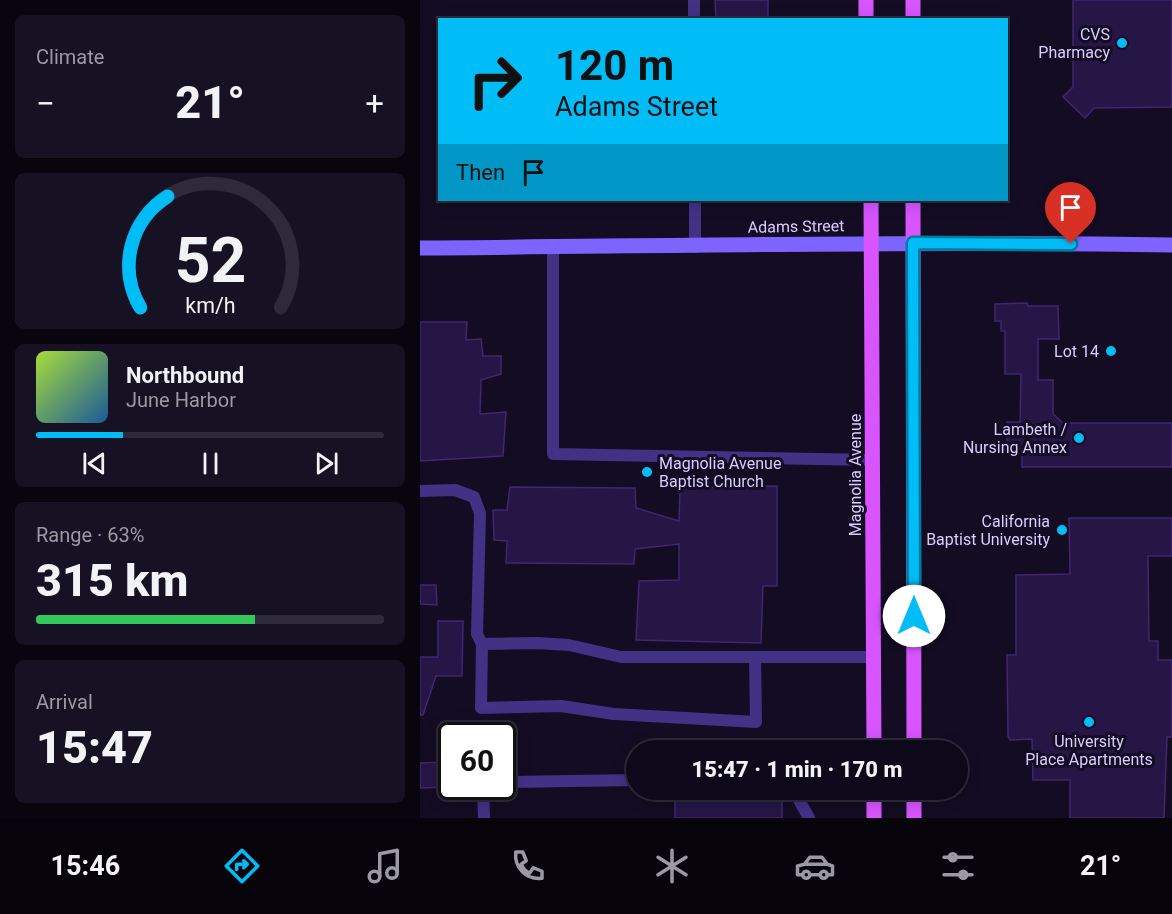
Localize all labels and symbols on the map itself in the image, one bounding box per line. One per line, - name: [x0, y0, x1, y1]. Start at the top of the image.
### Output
- place label: CVS Pharmacy: [1038, 25, 1110, 62]
- marker: CVS Pharmacy: [1115, 36, 1129, 50]
- pin: [1045, 182, 1096, 244]
- street label: Adams Street: [748, 216, 844, 237]
- place label: Lot 14: [1054, 342, 1099, 361]
- marker: Lot 14: [1104, 344, 1118, 358]
- street label: Magnolia Avenue: [846, 414, 865, 536]
- place label: Lambeth / Nursing Annex: [963, 420, 1067, 457]
- marker: Lambeth / Nursing Annex: [1072, 431, 1086, 445]
- place label: Magnolia Avenue Baptist Church: [659, 454, 781, 491]
- marker: Magnolia Avenue Baptist Church: [640, 465, 654, 479]
- place label: California Baptist University: [926, 512, 1050, 549]
- marker: California Baptist University: [1055, 523, 1069, 537]
- position arrow: [882, 584, 946, 648]
- marker: University Place Apartments: [1082, 715, 1096, 729]
- speed limit sign: 60: [438, 722, 516, 800]
- place label: University Place Apartments: [1025, 732, 1153, 769]

